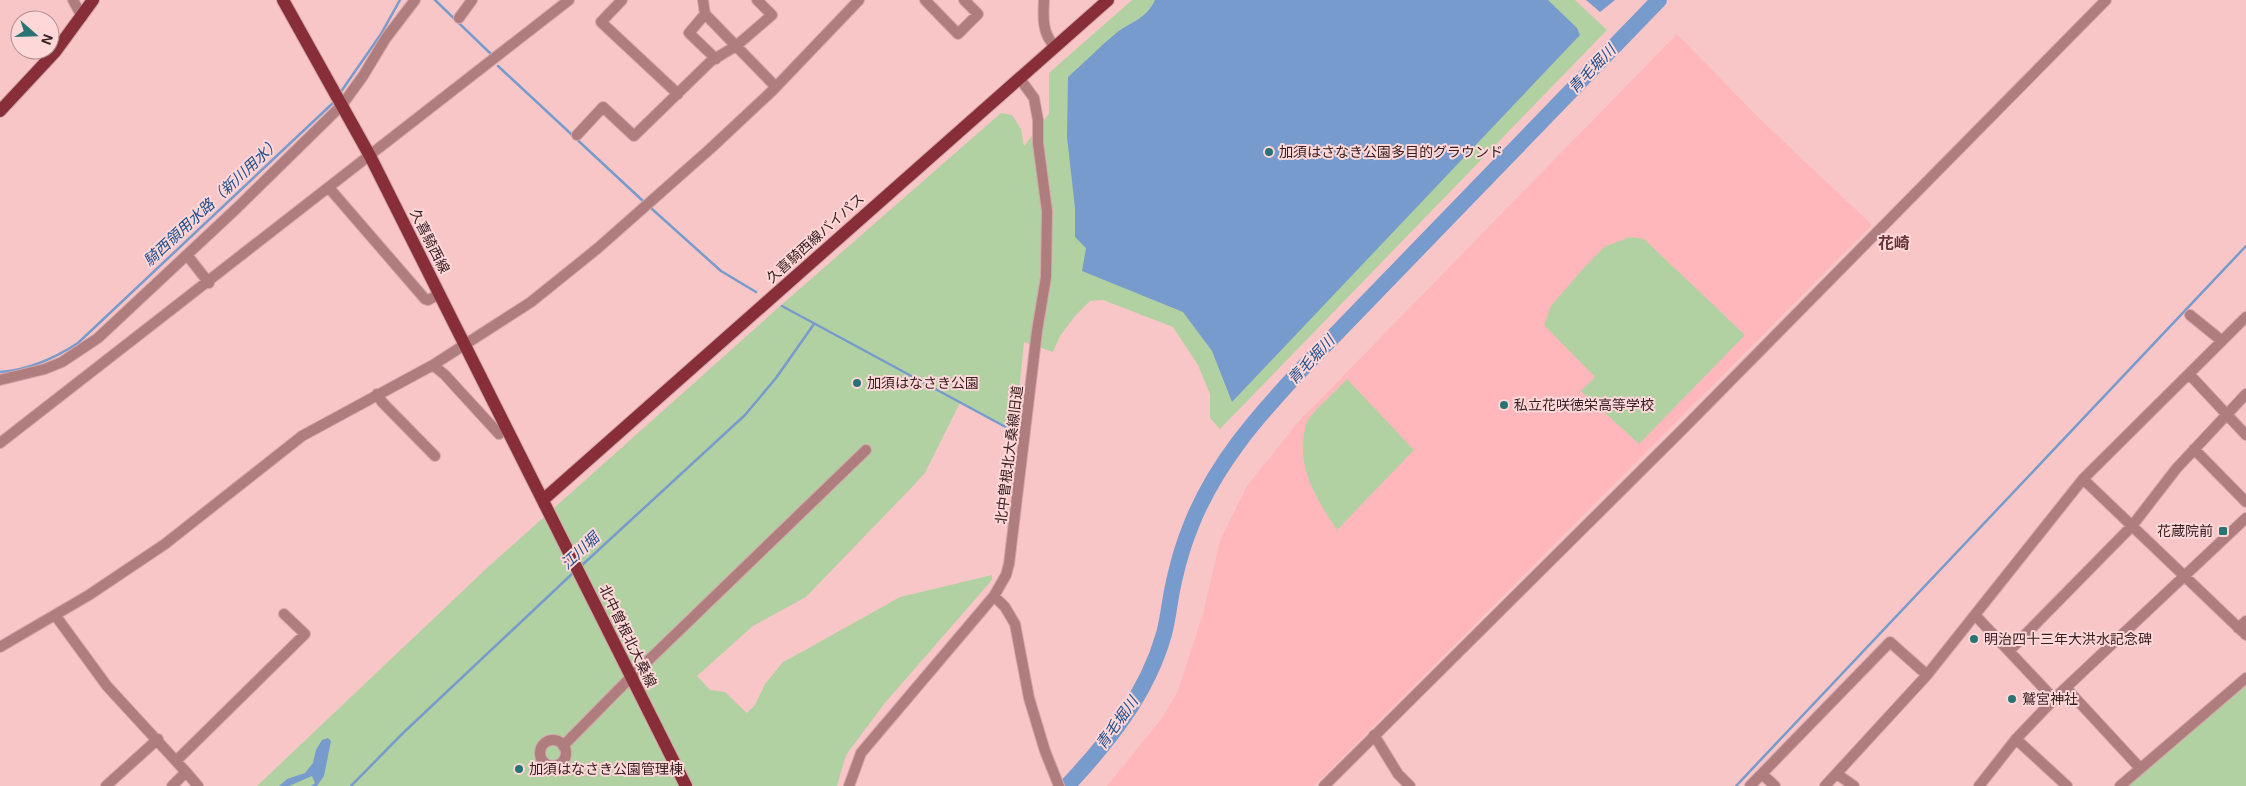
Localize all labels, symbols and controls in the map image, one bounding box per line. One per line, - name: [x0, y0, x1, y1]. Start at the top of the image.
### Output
- north arrow: [10, 10, 60, 60]
- text: N: [38, 32, 57, 47]
- water label: 青毛堀川: [1564, 39, 1620, 96]
- water label: 騎西領用水路（新川用水）: [139, 133, 283, 269]
- place label: 加須はさなき公園多目的グラウンド: [1279, 143, 1503, 160]
- marker: 加須はさなき公園多目的グラウンド: [1263, 146, 1275, 158]
- street label: 久喜騎西線バイパス: [762, 189, 867, 286]
- street label: 久喜騎西線: [407, 206, 454, 276]
- district label: 花崎: [1878, 233, 1910, 252]
- water label: 青毛堀川: [1283, 330, 1339, 387]
- place label: 加須はなさき公園: [867, 374, 979, 391]
- marker: 加須はなさき公園: [851, 377, 863, 389]
- street label: 北中曽根北大桑線旧道: [992, 384, 1025, 525]
- place label: 私立花咲徳栄高等学校: [1514, 396, 1654, 413]
- marker: 私立花咲徳栄高等学校: [1498, 399, 1510, 411]
- place label: 花蔵院前: [2157, 522, 2213, 539]
- marker: 花蔵院前: [2217, 525, 2229, 537]
- water label: 江川堀: [557, 527, 603, 572]
- street label: 北中曽根北大桑線: [596, 582, 661, 690]
- place label: 明治四十三年大洪水記念碑: [1984, 630, 2152, 647]
- marker: 明治四十三年大洪水記念碑: [1968, 633, 1980, 645]
- place label: 鷲宮神社: [2022, 690, 2078, 707]
- water label: 青毛堀川: [1091, 691, 1142, 752]
- marker: 鷲宮神社: [2006, 693, 2018, 705]
- place label: 加須はなさき公園管理棟: [529, 760, 683, 777]
- marker: 加須はなさき公園管理棟: [513, 763, 525, 775]

